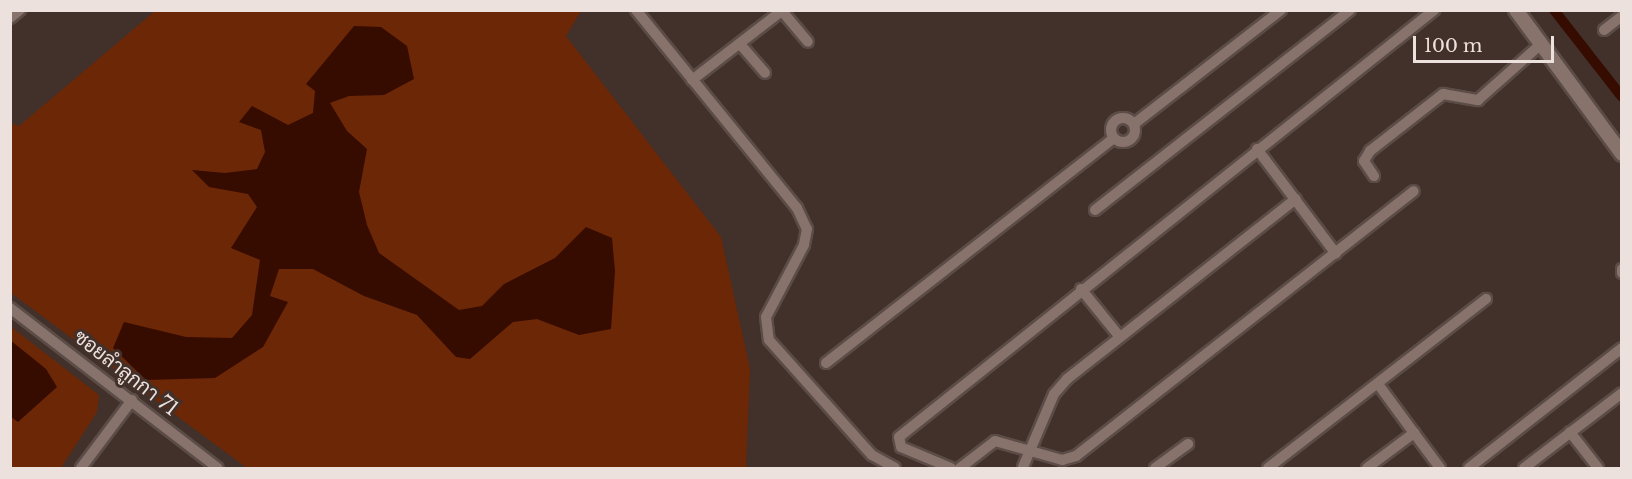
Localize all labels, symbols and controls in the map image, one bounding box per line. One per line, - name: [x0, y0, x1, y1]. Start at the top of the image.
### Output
- scale bar: [1416, 24, 1557, 62]
- text: 100 m: [1424, 35, 1482, 57]
- street label: ซอยลำลูกกา 71: [69, 325, 183, 421]

